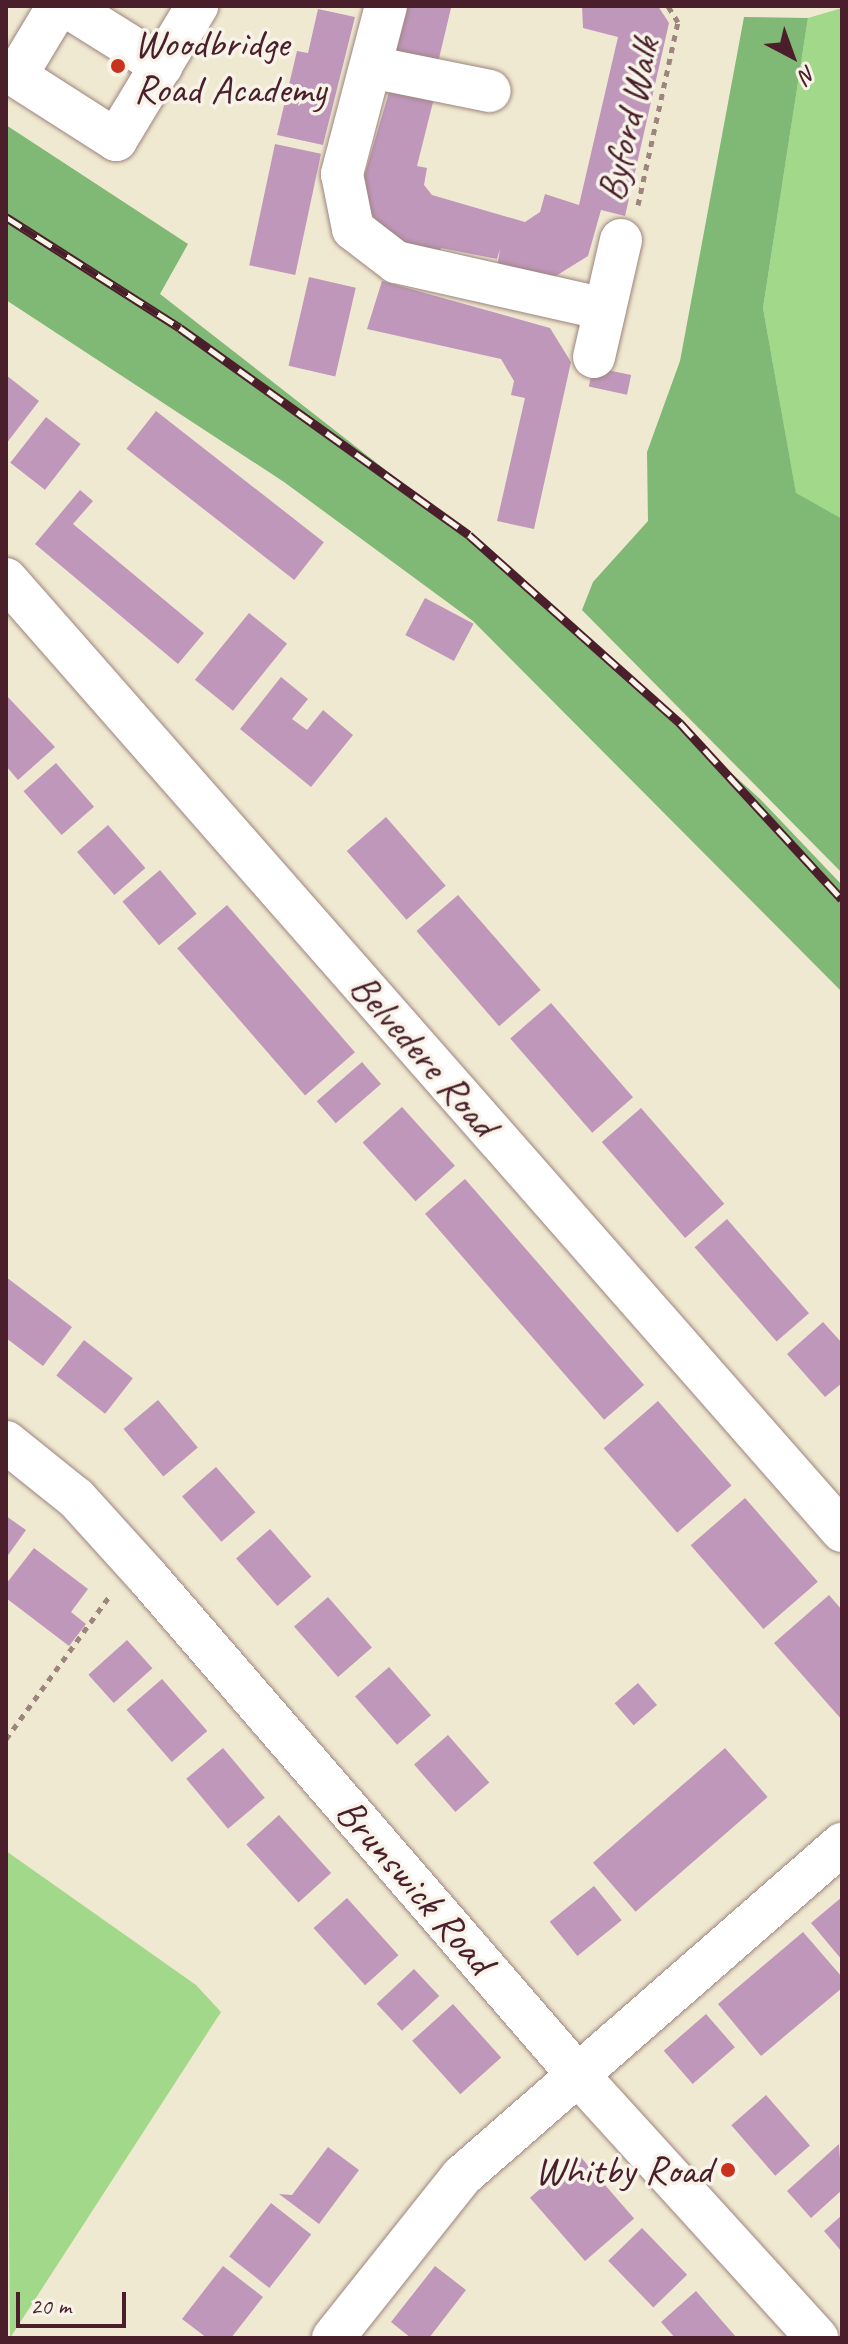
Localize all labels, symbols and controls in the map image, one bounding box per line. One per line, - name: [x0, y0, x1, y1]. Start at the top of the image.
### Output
- north arrow: [752, 16, 832, 96]
- place label: Woodbridge Road Academy: [134, 19, 327, 113]
- street label: Byford Walk: [586, 32, 670, 206]
- marker: Woodbridge Road Academy: [109, 57, 127, 75]
- text: N: [793, 59, 822, 89]
- street label: Belvedere Road: [340, 964, 508, 1146]
- street label: Brunswick Road: [326, 1789, 504, 1983]
- place label: Whitby Road: [535, 2146, 712, 2194]
- marker: Whitby Road: [719, 2161, 737, 2179]
- scale bar: [20, 2276, 130, 2326]
- text: 20 m: [30, 2291, 71, 2321]

